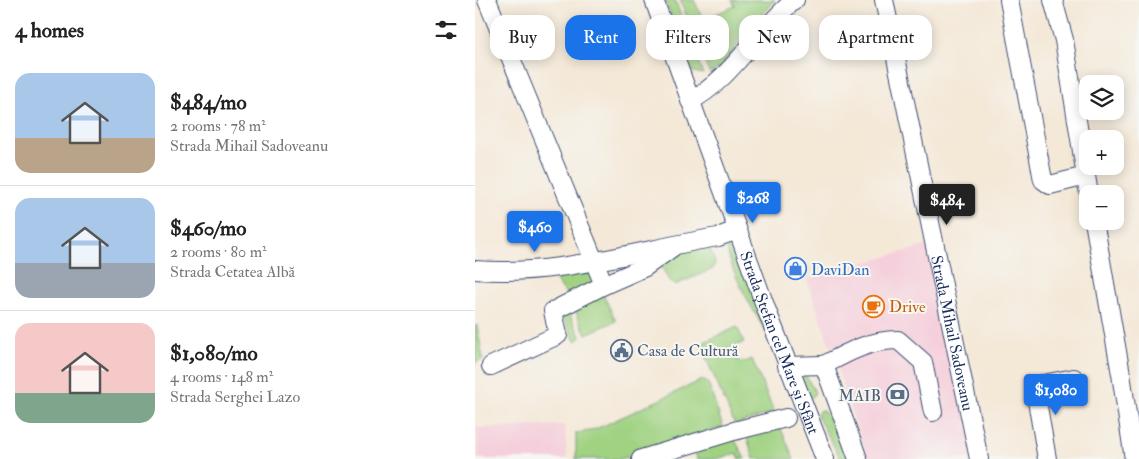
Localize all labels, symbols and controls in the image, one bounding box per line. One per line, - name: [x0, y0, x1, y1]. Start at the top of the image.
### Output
- chip: Buy: [490, 15, 555, 60]
- chip: Rent: [565, 15, 636, 60]
- chip: Filters: [646, 15, 729, 60]
- chip: New: [739, 15, 809, 60]
- chip: Apartment: [819, 15, 932, 60]
- icon: filters: [432, 16, 460, 44]
- text: 4 homes: [15, 17, 84, 44]
- map controls: [1079, 75, 1124, 230]
- button: layers: [1079, 75, 1124, 120]
- text: $484/mo: [170, 89, 247, 116]
- icon: home: [55, 93, 115, 153]
- text: 2 rooms · 78 m²: [170, 116, 266, 136]
- button: +: [1079, 130, 1124, 175]
- text: Strada Mihail Sadoveanu: [170, 136, 328, 156]
- pin: $268: [723, 182, 783, 224]
- pin: $484: [917, 184, 977, 226]
- button: −: [1079, 185, 1124, 230]
- text: $268: [737, 188, 769, 208]
- text: $484: [930, 190, 964, 210]
- pin: $460: [505, 210, 565, 253]
- text: $460/mo: [170, 215, 246, 242]
- text: $460: [518, 217, 552, 237]
- icon: home: [55, 218, 115, 278]
- text: 2 rooms · 80 m²: [170, 242, 267, 262]
- street label: Strada Ștefan cel Mare și Sfânt: [735, 249, 823, 437]
- street label: Strada Mihail Sadoveanu: [926, 254, 978, 413]
- shop icon: DaviDan: [783, 257, 807, 281]
- place label: DaviDan: [811, 260, 869, 280]
- text: Strada Cetatea Albă: [170, 262, 295, 282]
- cafe icon: Drive: [861, 294, 885, 318]
- place label: Drive: [889, 297, 926, 317]
- public building icon: Casa de Cultură: [609, 338, 633, 362]
- text: $1,080/mo: [170, 340, 258, 367]
- place label: Casa de Cultură: [637, 341, 739, 361]
- icon: home: [55, 343, 115, 403]
- text: 4 rooms · 148 m²: [170, 367, 273, 387]
- pin: $1,080: [1015, 374, 1097, 416]
- text: $1,080: [1035, 380, 1077, 400]
- bank icon: MAIB: [885, 383, 909, 407]
- place label: MAIB: [838, 386, 881, 406]
- text: Strada Serghei Lazo: [170, 387, 300, 407]

